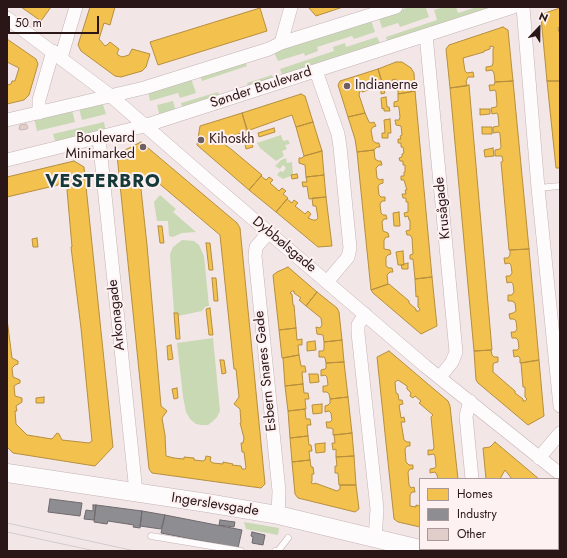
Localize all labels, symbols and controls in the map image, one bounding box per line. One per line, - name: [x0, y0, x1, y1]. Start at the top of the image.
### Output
- scale bar: [10, 8, 101, 34]
- north arrow: [519, 8, 559, 48]
- text: N: [536, 8, 551, 26]
- text: 50 m: [15, 14, 42, 32]
- street label: Sønder Boulevard: [208, 64, 314, 112]
- place label: Indianerne: [355, 78, 418, 94]
- marker: Indianerne: [342, 81, 352, 91]
- place label: Boulevard Minimarked: [65, 131, 135, 164]
- place label: Kihoskh: [209, 132, 255, 148]
- marker: Kihoskh: [196, 135, 206, 145]
- marker: Boulevard Minimarked: [138, 142, 148, 152]
- district label: VESTERBRO: [45, 172, 161, 194]
- street label: Krusågade: [431, 176, 455, 240]
- street label: Dybbølsgade: [249, 213, 319, 277]
- street label: Arkonagade: [105, 279, 129, 351]
- street label: Esbern Snares Gade: [251, 310, 281, 432]
- legend: [419, 478, 559, 550]
- text: Homes: [457, 485, 493, 503]
- street label: Ingerslevsgade: [170, 490, 260, 520]
- text: Industry: [457, 505, 497, 523]
- text: Other: [457, 525, 486, 543]

